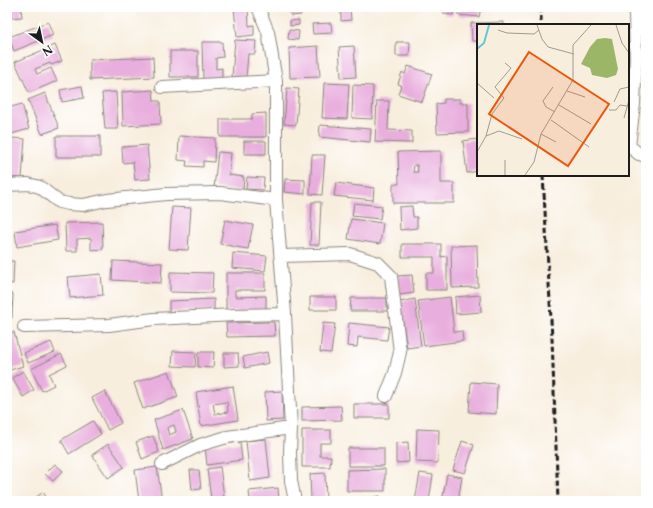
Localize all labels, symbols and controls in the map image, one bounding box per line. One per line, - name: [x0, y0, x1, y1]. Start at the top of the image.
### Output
- north arrow: [22, 22, 62, 62]
- inset map: [477, 24, 629, 176]
- text: N: [39, 42, 55, 59]

